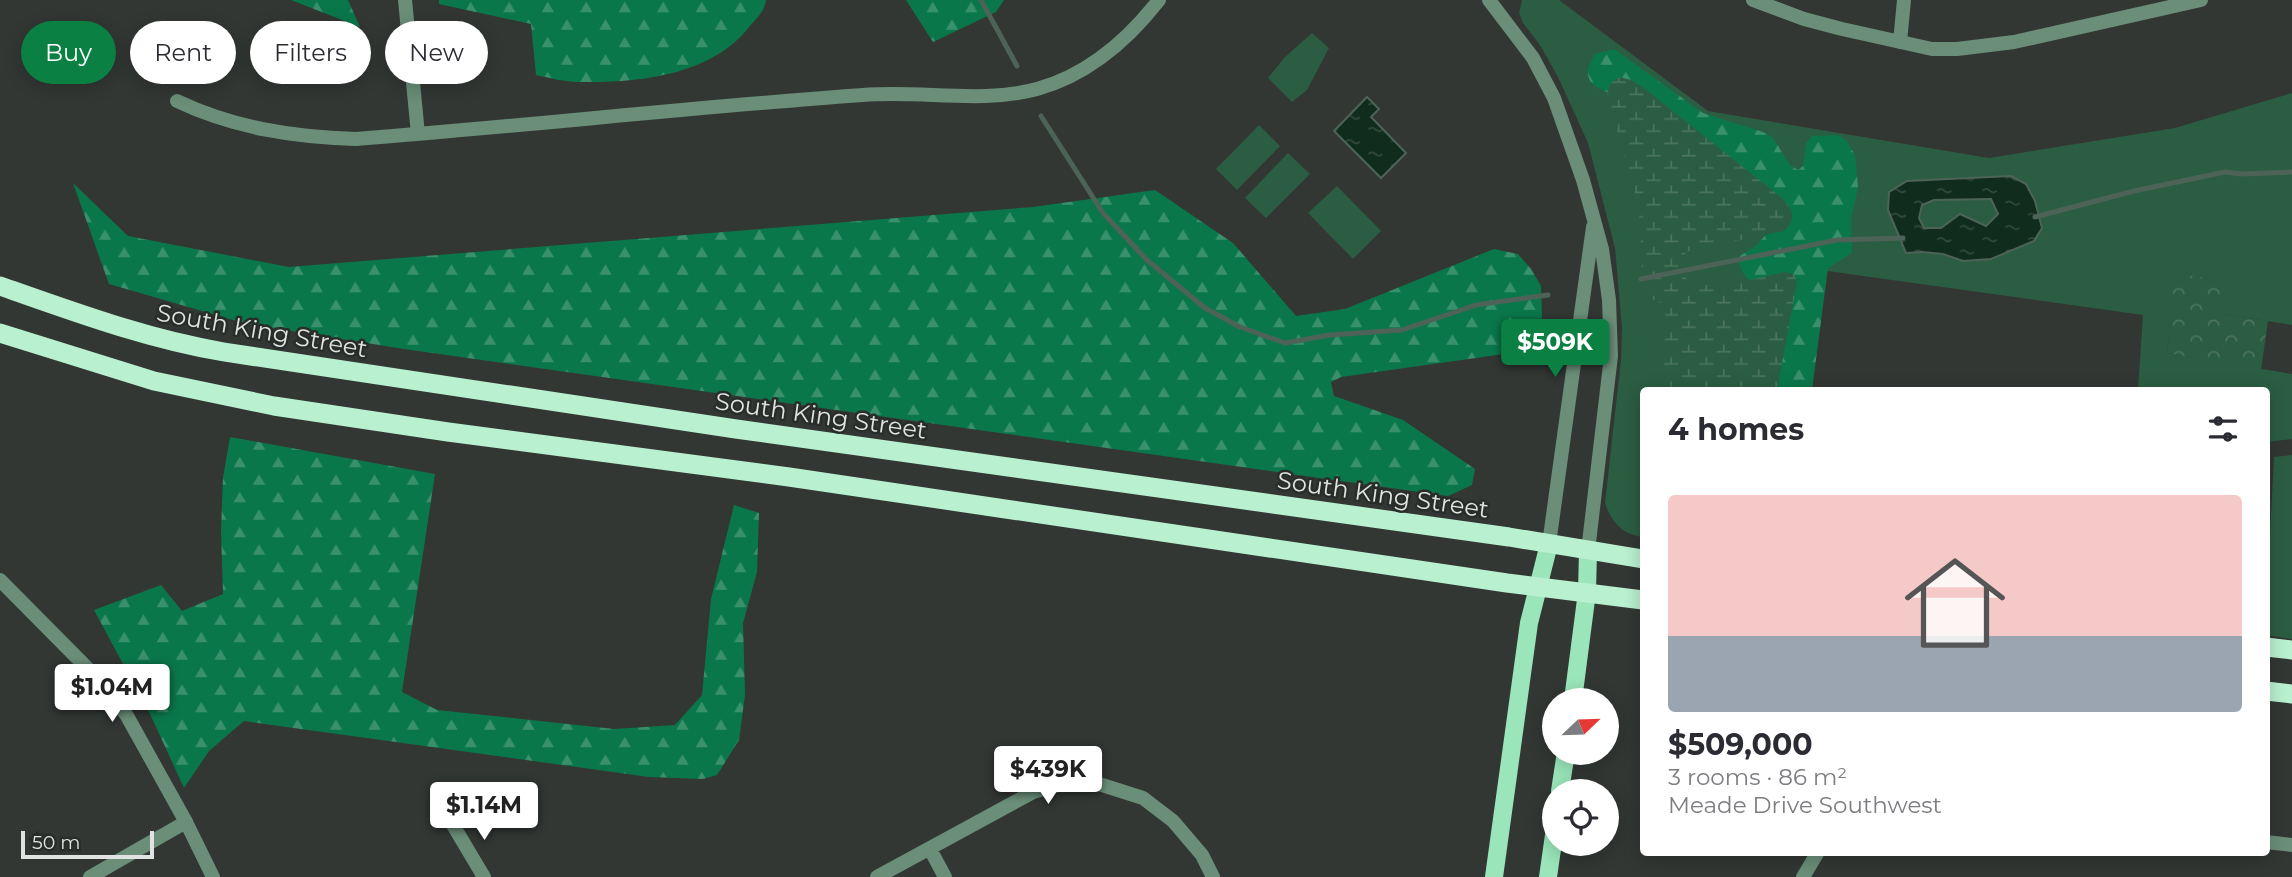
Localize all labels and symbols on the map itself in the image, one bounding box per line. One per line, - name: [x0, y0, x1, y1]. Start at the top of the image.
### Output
- street label: South King Street: [155, 298, 370, 363]
- pin: $509K: [1506, 320, 1604, 379]
- street label: South King Street: [713, 386, 929, 445]
- street label: South King Street: [1275, 465, 1491, 524]
- pin: $1.04M: [55, 664, 169, 724]
- north arrow: [1542, 688, 1619, 765]
- pin: $439K: [999, 746, 1097, 806]
- pin: $1.14M: [427, 782, 541, 842]
- scale bar: [21, 828, 154, 860]

